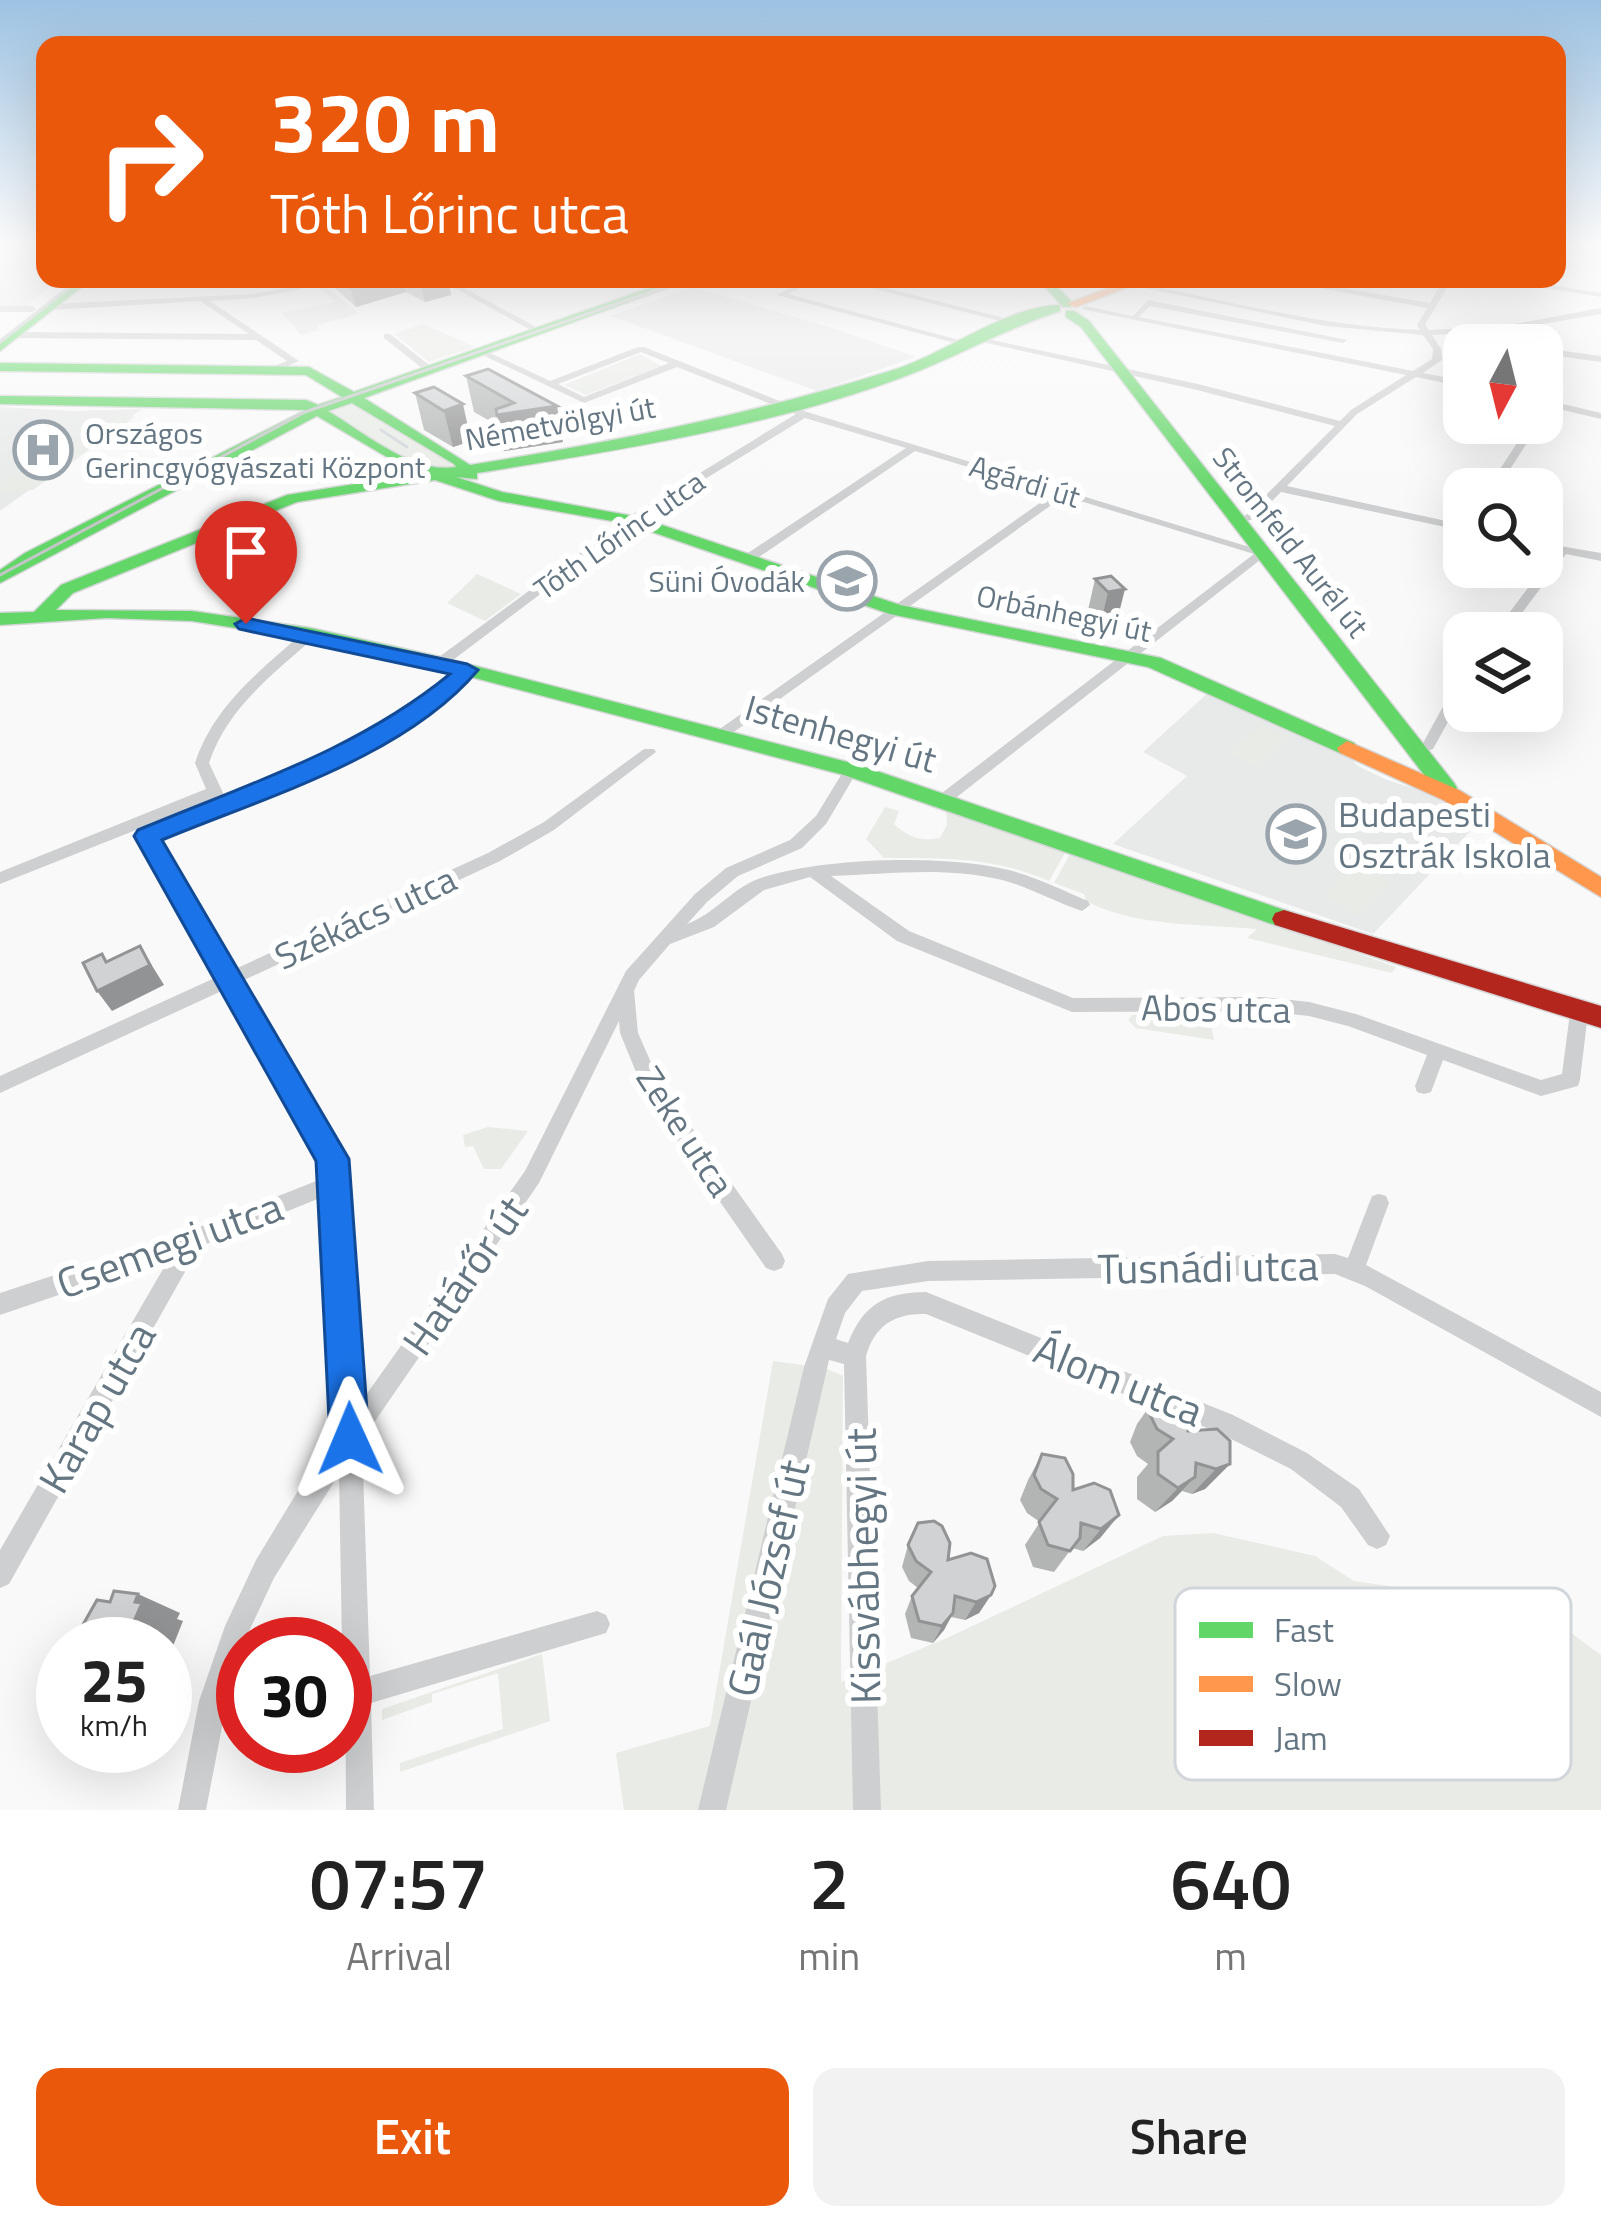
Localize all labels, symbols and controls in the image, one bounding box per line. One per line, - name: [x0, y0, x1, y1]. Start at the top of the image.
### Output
- text: 320 m: [270, 57, 500, 185]
- icon: right: [72, 84, 228, 240]
- text: Tóth Lőrinc utca: [270, 172, 629, 254]
- north arrow: [1443, 324, 1563, 444]
- map controls: [1443, 324, 1563, 732]
- street label: Németvölgyi út: [461, 384, 659, 462]
- place label: Országos Gerincgyógyászati Központ: [85, 410, 426, 490]
- hospital icon: Országos Gerincgyógyászati Központ: [12, 419, 74, 481]
- street label: Stromfeld Aurél út: [1202, 437, 1380, 647]
- street label: Agárdi út: [964, 442, 1086, 520]
- street label: Tóth Lőrinc utca: [524, 459, 714, 611]
- button: search: [1443, 468, 1563, 588]
- pin: [195, 501, 297, 624]
- icon: arrive: [213, 519, 279, 585]
- school or university icon: Süni Óvodák: [816, 550, 878, 612]
- place label: Süni Óvodák: [648, 558, 805, 604]
- street label: Orbánhegyi út: [972, 572, 1156, 654]
- button: layers: [1443, 612, 1563, 732]
- street label: Istenhegyi út: [739, 679, 943, 787]
- place label: Budapesti Osztrák Iskola: [1338, 786, 1551, 882]
- school or university icon: Budapesti Osztrák Iskola: [1265, 803, 1327, 865]
- street label: Székács utca: [265, 851, 465, 983]
- street label: Abos utca: [1141, 979, 1291, 1037]
- street label: Zeke utca: [623, 1055, 749, 1207]
- street label: Csemegi utca: [47, 1174, 291, 1314]
- street label: Határőr út: [386, 1182, 543, 1368]
- street label: Tusnádi utca: [1097, 1232, 1319, 1300]
- street label: Karap utca: [21, 1309, 171, 1505]
- street label: Álom utca: [1025, 1316, 1213, 1442]
- position arrow: [287, 1376, 413, 1502]
- street label: Kissvábhegyi út: [828, 1427, 896, 1705]
- street label: Gaál József út: [709, 1453, 825, 1703]
- legend: [1175, 1588, 1571, 1780]
- text: Fast: [1274, 1605, 1334, 1655]
- speed limit sign: 30: [216, 1617, 372, 1773]
- text: 25: [80, 1634, 148, 1725]
- text: Slow: [1274, 1659, 1342, 1709]
- text: km/h: [80, 1702, 148, 1748]
- text: Jam: [1274, 1713, 1328, 1763]
- text: 07:57: [310, 1827, 488, 1937]
- text: 2: [809, 1827, 849, 1937]
- text: 640: [1170, 1827, 1291, 1937]
- text: Arrival: [346, 1926, 452, 1985]
- text: min: [798, 1926, 860, 1985]
- text: m: [1214, 1926, 1247, 1985]
- button: Exit: [36, 2068, 789, 2206]
- button: Share: [813, 2068, 1565, 2206]

